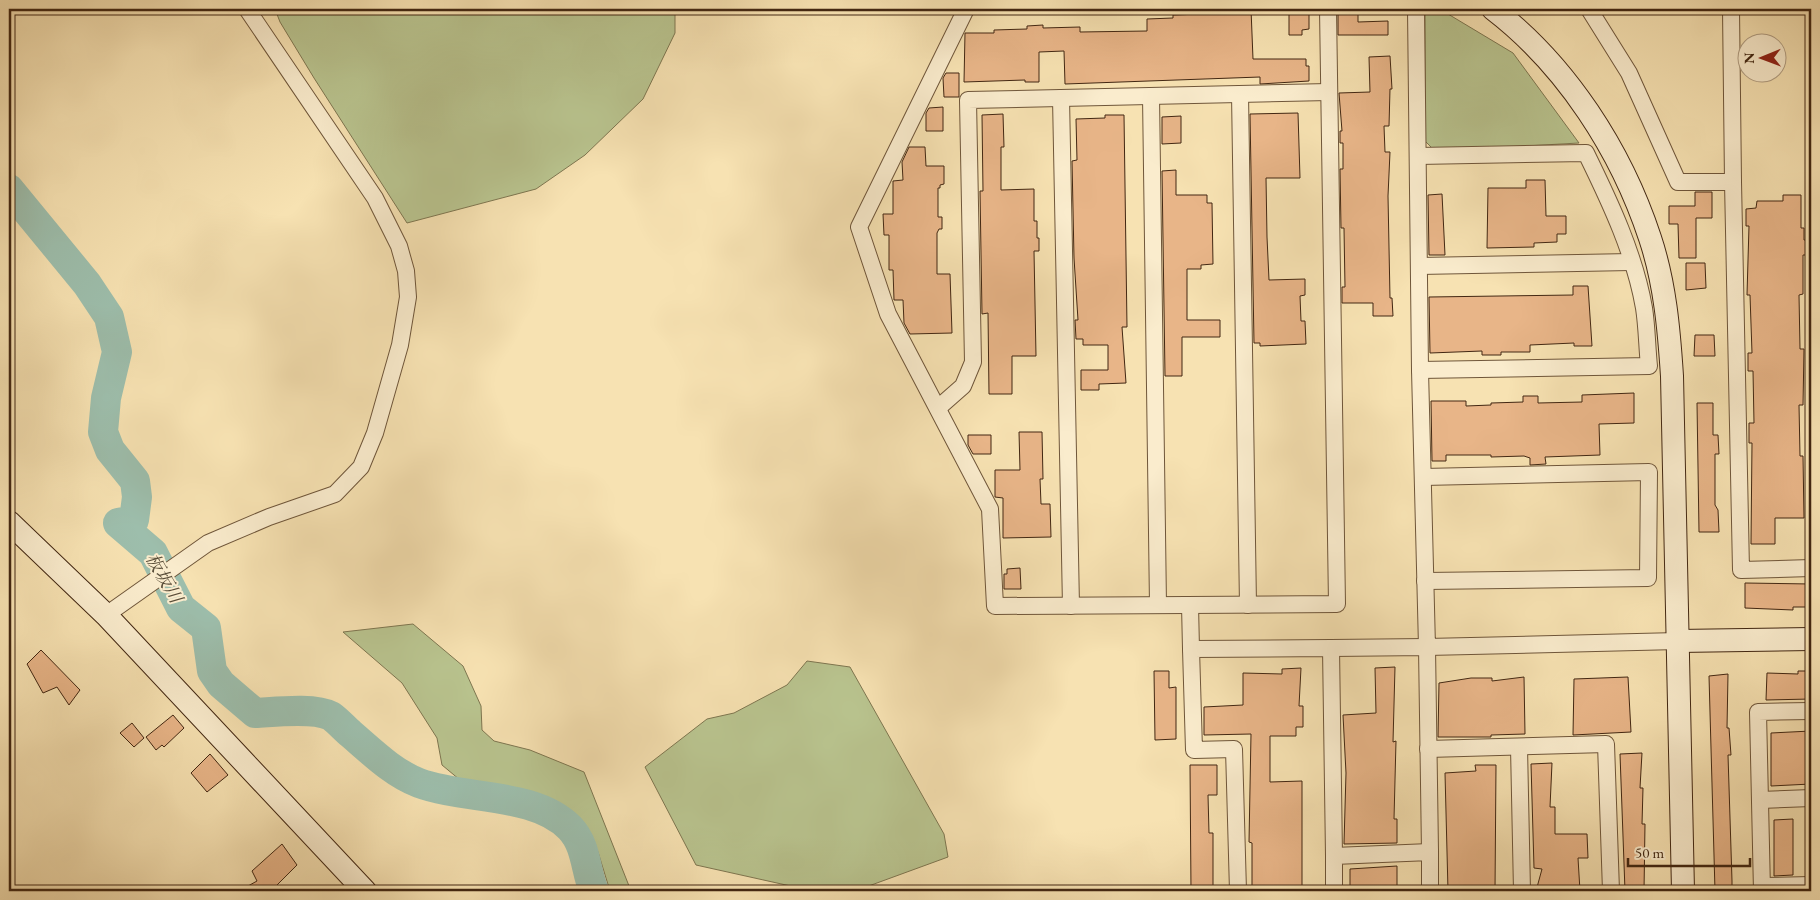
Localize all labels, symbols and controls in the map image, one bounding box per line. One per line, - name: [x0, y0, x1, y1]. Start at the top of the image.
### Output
- north arrow: [1738, 32, 1788, 82]
- text: N: [1740, 52, 1758, 64]
- water label: 板坂川: [141, 549, 189, 609]
- scale bar: [1628, 835, 1750, 867]
- text: 50 m: [1635, 843, 1664, 862]

